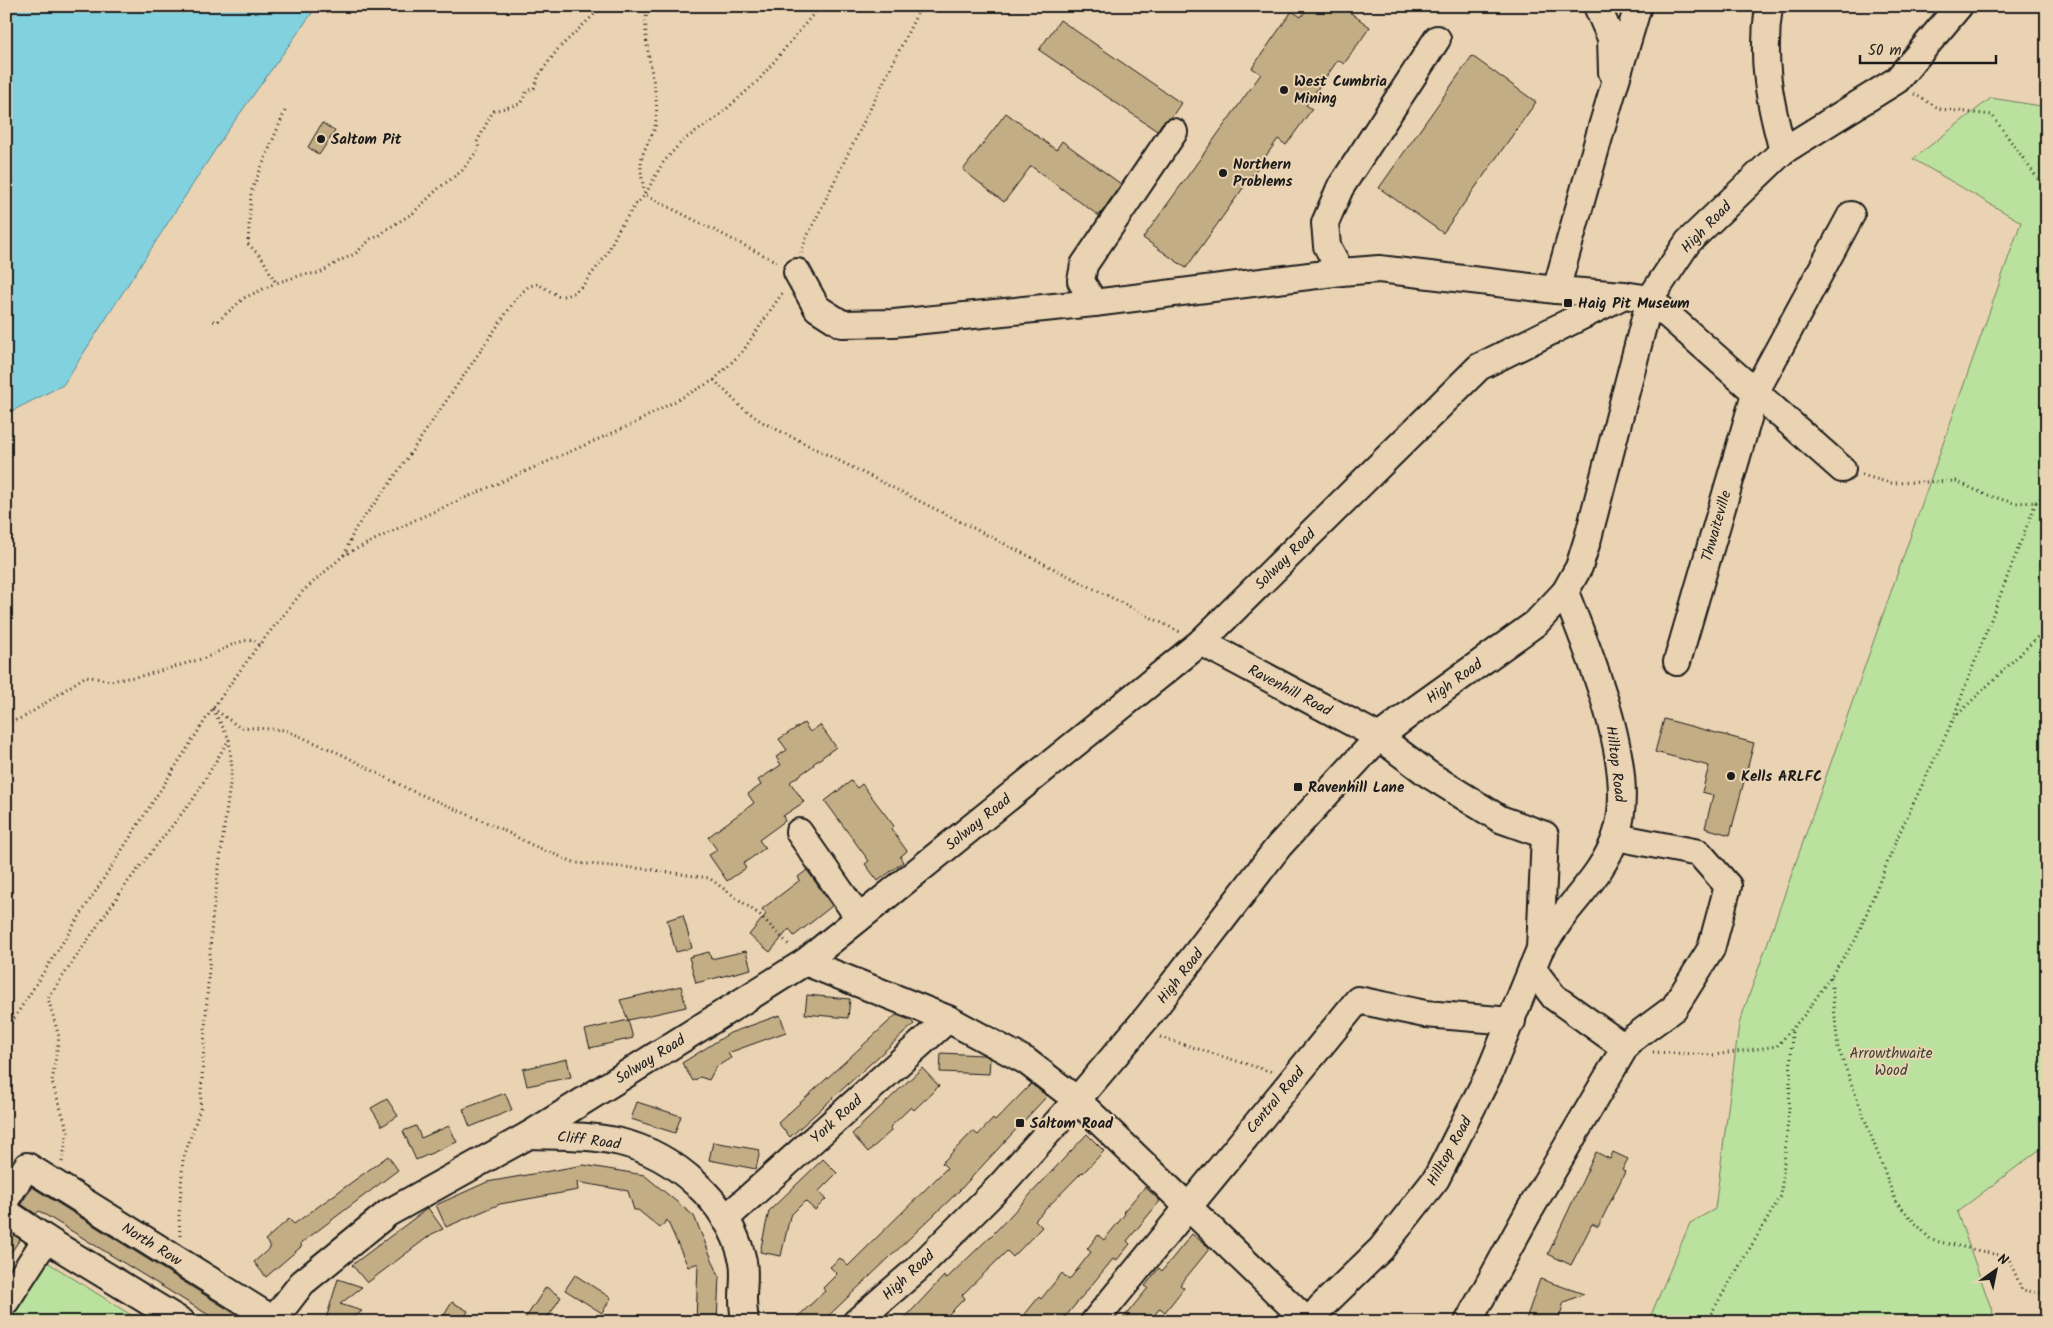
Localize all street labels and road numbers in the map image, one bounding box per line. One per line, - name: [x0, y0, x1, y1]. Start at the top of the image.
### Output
- street label: High Road: [1676, 196, 1738, 259]
- street label: Thwaiteville: [1695, 487, 1739, 565]
- street label: Solway Road: [1249, 523, 1322, 596]
- street label: High Road: [1421, 653, 1488, 711]
- street label: Ravenhill Road: [1243, 659, 1336, 723]
- street label: Hilltop Road: [1598, 725, 1632, 804]
- street label: Solway Road: [940, 788, 1017, 857]
- street label: High Road: [1151, 943, 1211, 1010]
- street label: Solway Road: [611, 1029, 691, 1091]
- street label: Central Road: [1240, 1061, 1311, 1140]
- street label: York Road: [805, 1089, 869, 1150]
- street label: Hilltop Road: [1421, 1112, 1479, 1191]
- street label: Cliff Road: [556, 1125, 622, 1157]
- street label: North Row: [117, 1217, 187, 1273]
- street label: High Road: [877, 1244, 941, 1307]

